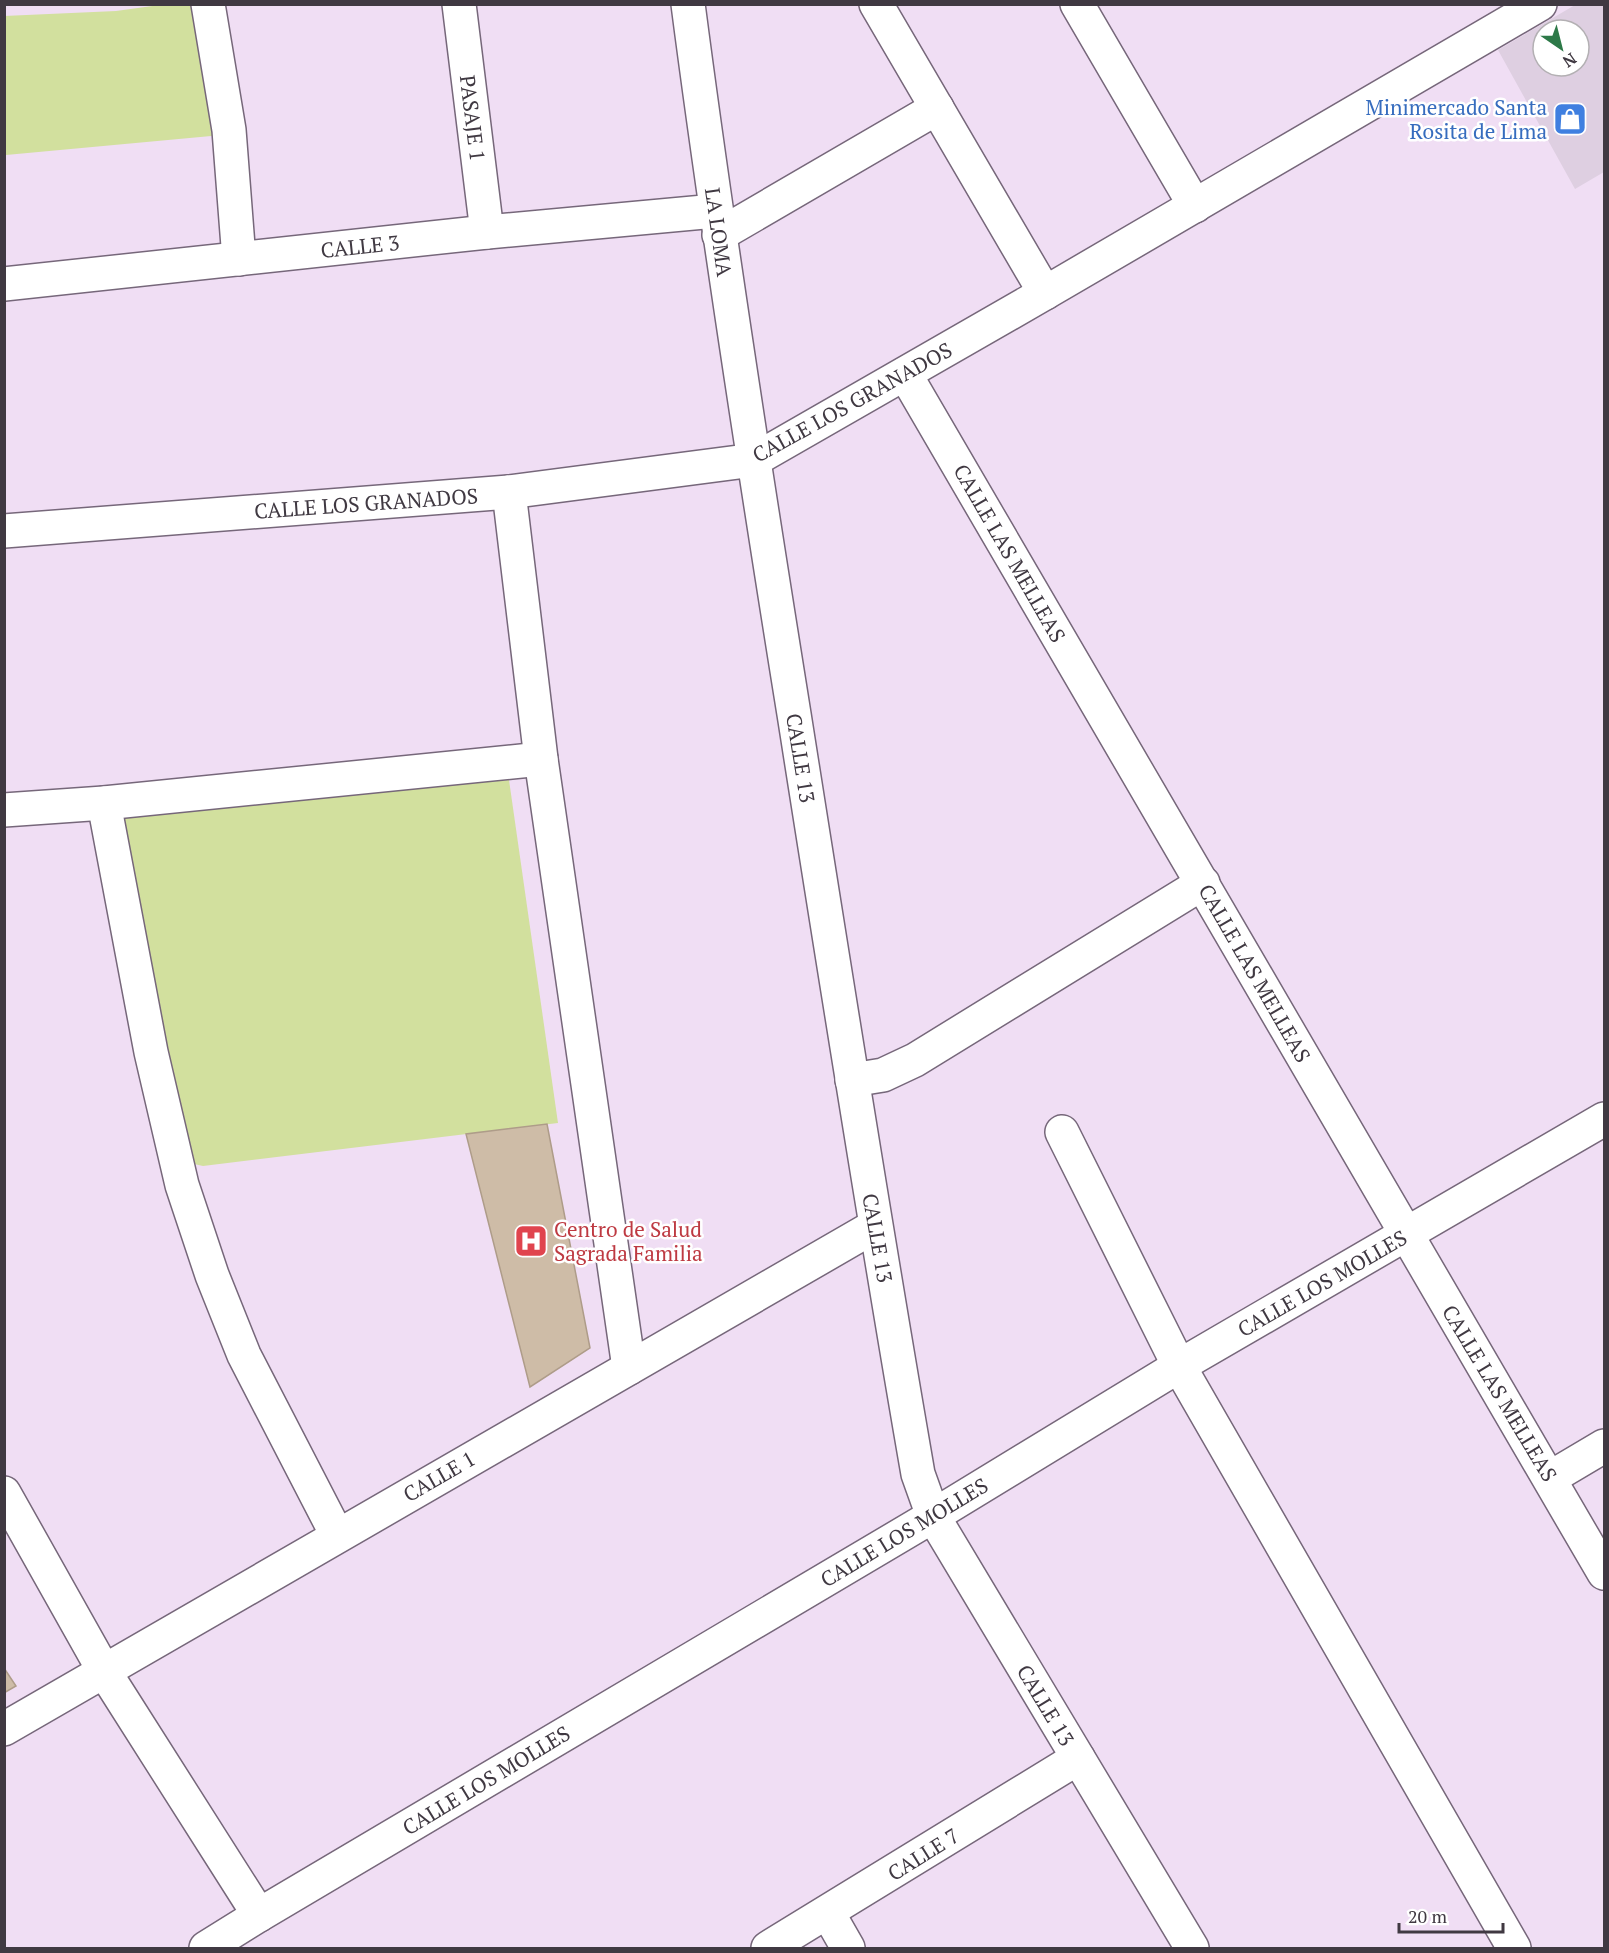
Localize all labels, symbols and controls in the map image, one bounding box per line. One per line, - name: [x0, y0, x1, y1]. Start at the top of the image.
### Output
- north arrow: [1531, 18, 1591, 78]
- text: N: [1558, 48, 1581, 73]
- street label: PASAJE 1: [454, 73, 492, 163]
- place label: Minimercado Santa Rosita de Lima: [1365, 93, 1547, 145]
- shop icon: Minimercado Santa Rosita de Lima: [1552, 101, 1588, 137]
- street label: LA LOMA: [699, 186, 739, 279]
- street label: CALLE 3: [319, 228, 401, 264]
- street label: CALLE LOS GRANADOS: [747, 335, 957, 469]
- street label: CALLE LAS MELLEAS: [948, 459, 1072, 647]
- street label: CALLE LOS GRANADOS: [253, 481, 479, 525]
- street label: CALLE 13: [780, 711, 822, 805]
- street label: CALLE LAS MELLEAS: [1193, 879, 1317, 1067]
- street label: CALLE 13: [856, 1191, 900, 1285]
- place label: Centro de Salud Sagrada Familia: [554, 1215, 703, 1267]
- hospital icon: Centro de Salud Sagrada Familia: [513, 1223, 549, 1259]
- street label: CALLE LOS MOLLES: [1232, 1223, 1412, 1343]
- street label: CALLE LAS MELLEAS: [1436, 1300, 1564, 1486]
- street label: CALLE 1: [398, 1444, 480, 1508]
- street label: CALLE LOS MOLLES: [815, 1471, 993, 1593]
- street label: CALLE 13: [1011, 1659, 1081, 1751]
- street label: CALLE LOS MOLLES: [397, 1719, 575, 1841]
- street label: CALLE 7: [882, 1821, 964, 1887]
- scale bar: [1399, 1896, 1502, 1934]
- text: 20 m: [1408, 1904, 1448, 1928]

